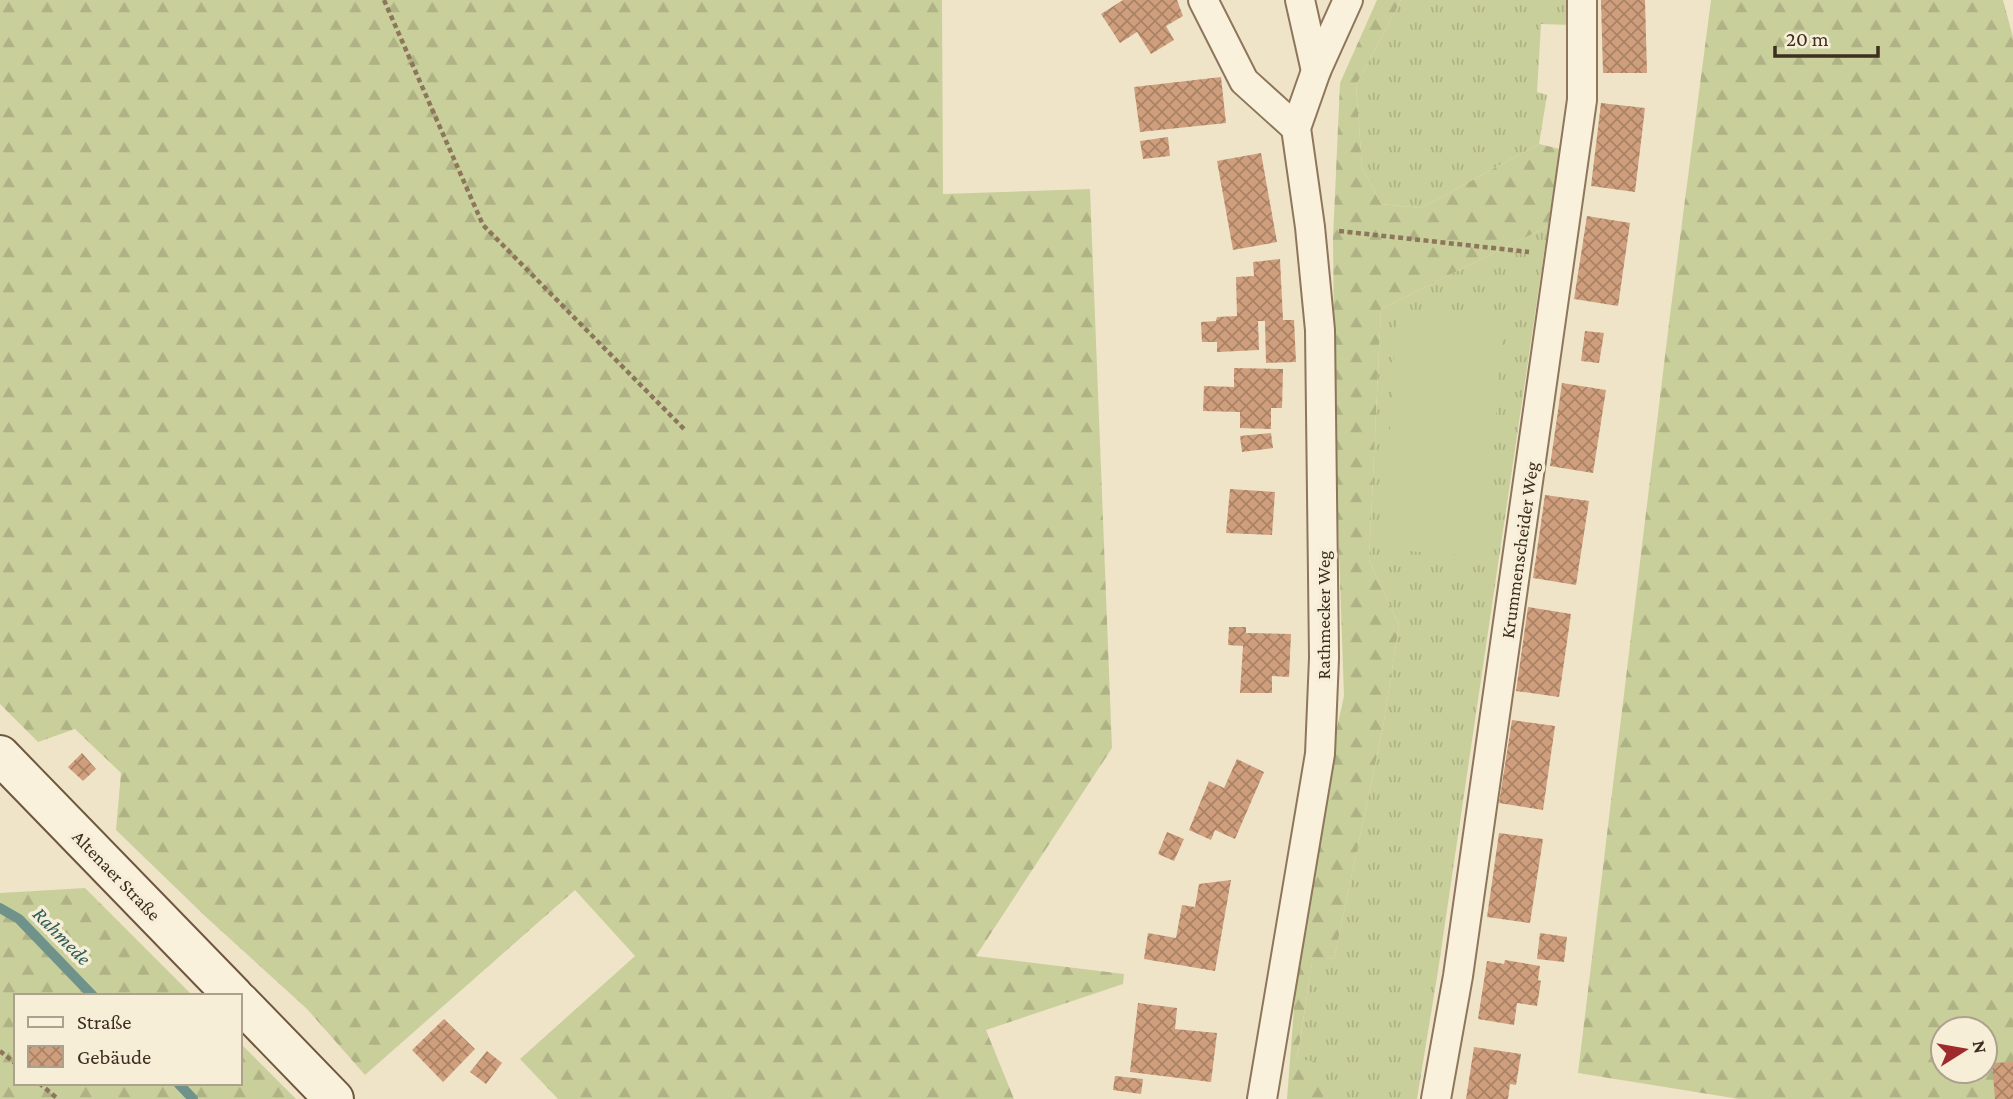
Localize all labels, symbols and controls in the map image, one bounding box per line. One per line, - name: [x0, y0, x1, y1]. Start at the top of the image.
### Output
- scale bar: [1775, 14, 1878, 58]
- text: 20 m: [1786, 27, 1829, 51]
- street label: Krummenscheider Weg: [1497, 460, 1542, 640]
- street label: Rathmecker Weg: [1313, 551, 1334, 679]
- street label: Altenaer Straße: [68, 826, 165, 925]
- water label: Rahmede: [28, 902, 96, 970]
- legend: [14, 994, 242, 1085]
- text: Straße: [77, 1010, 131, 1034]
- north arrow: [1929, 1015, 1999, 1085]
- text: N: [1969, 1038, 1992, 1055]
- text: Gebäude: [77, 1045, 151, 1069]

